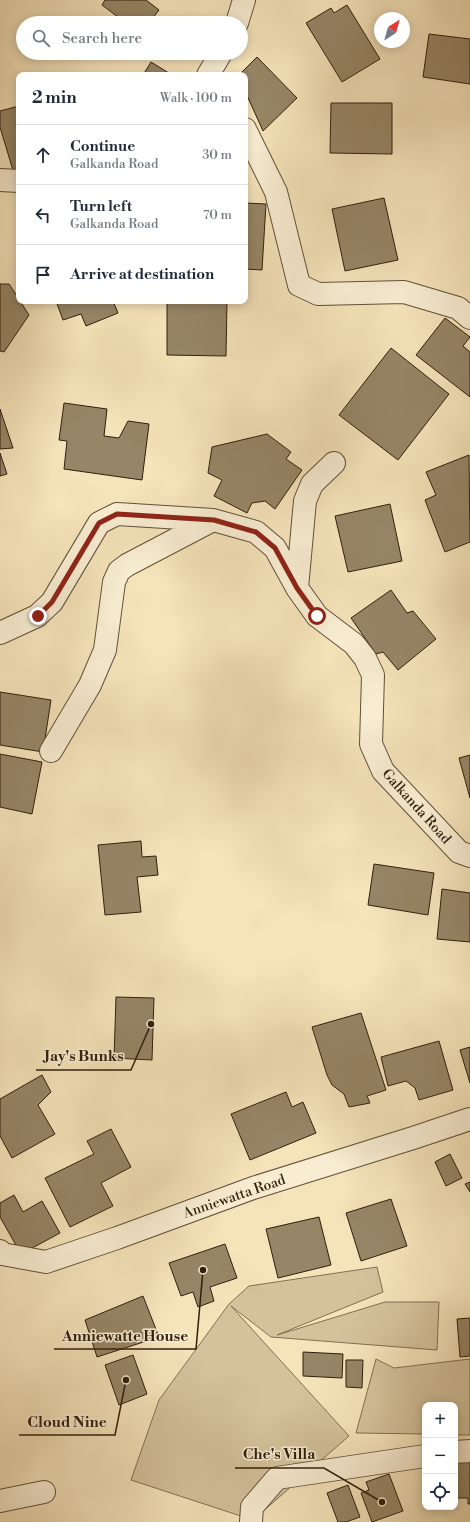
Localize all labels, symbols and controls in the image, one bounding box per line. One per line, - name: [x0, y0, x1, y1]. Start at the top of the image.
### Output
- north arrow: [374, 12, 410, 48]
- search box: [16, 16, 248, 60]
- icon: search: [30, 27, 52, 49]
- text: Search here: [62, 29, 142, 48]
- text: 2 min: [32, 87, 77, 109]
- text: Walk · 100 m: [160, 90, 232, 106]
- text: Continue: [70, 137, 135, 156]
- icon: ahead: [32, 144, 54, 166]
- text: 30 m: [202, 147, 232, 163]
- text: Galkanda Road: [70, 156, 158, 172]
- text: Turn left: [70, 197, 132, 216]
- icon: left: [32, 204, 54, 226]
- text: 70 m: [203, 207, 232, 223]
- text: Galkanda Road: [70, 216, 158, 232]
- icon: arrive: [32, 264, 54, 286]
- text: Arrive at destination: [70, 265, 214, 284]
- route end: [29, 607, 47, 625]
- route start: [308, 607, 326, 625]
- street label: Galkanda Road: [378, 765, 455, 848]
- callout: Jay's Bunks: [36, 1043, 131, 1070]
- text: Jay's Bunks: [42, 1047, 124, 1066]
- street label: Anniewatta Road: [180, 1171, 288, 1223]
- callout: Anniewatte House: [54, 1322, 196, 1349]
- text: Anniewatte House: [61, 1327, 188, 1346]
- map controls: [422, 1402, 458, 1510]
- button: +: [422, 1402, 458, 1438]
- callout: Cloud Nine: [19, 1408, 115, 1435]
- text: Cloud Nine: [27, 1413, 107, 1432]
- button: −: [422, 1438, 458, 1474]
- callout: Che's Villa: [235, 1441, 324, 1468]
- text: Che's Villa: [243, 1445, 316, 1464]
- button: locate: [422, 1474, 458, 1510]

